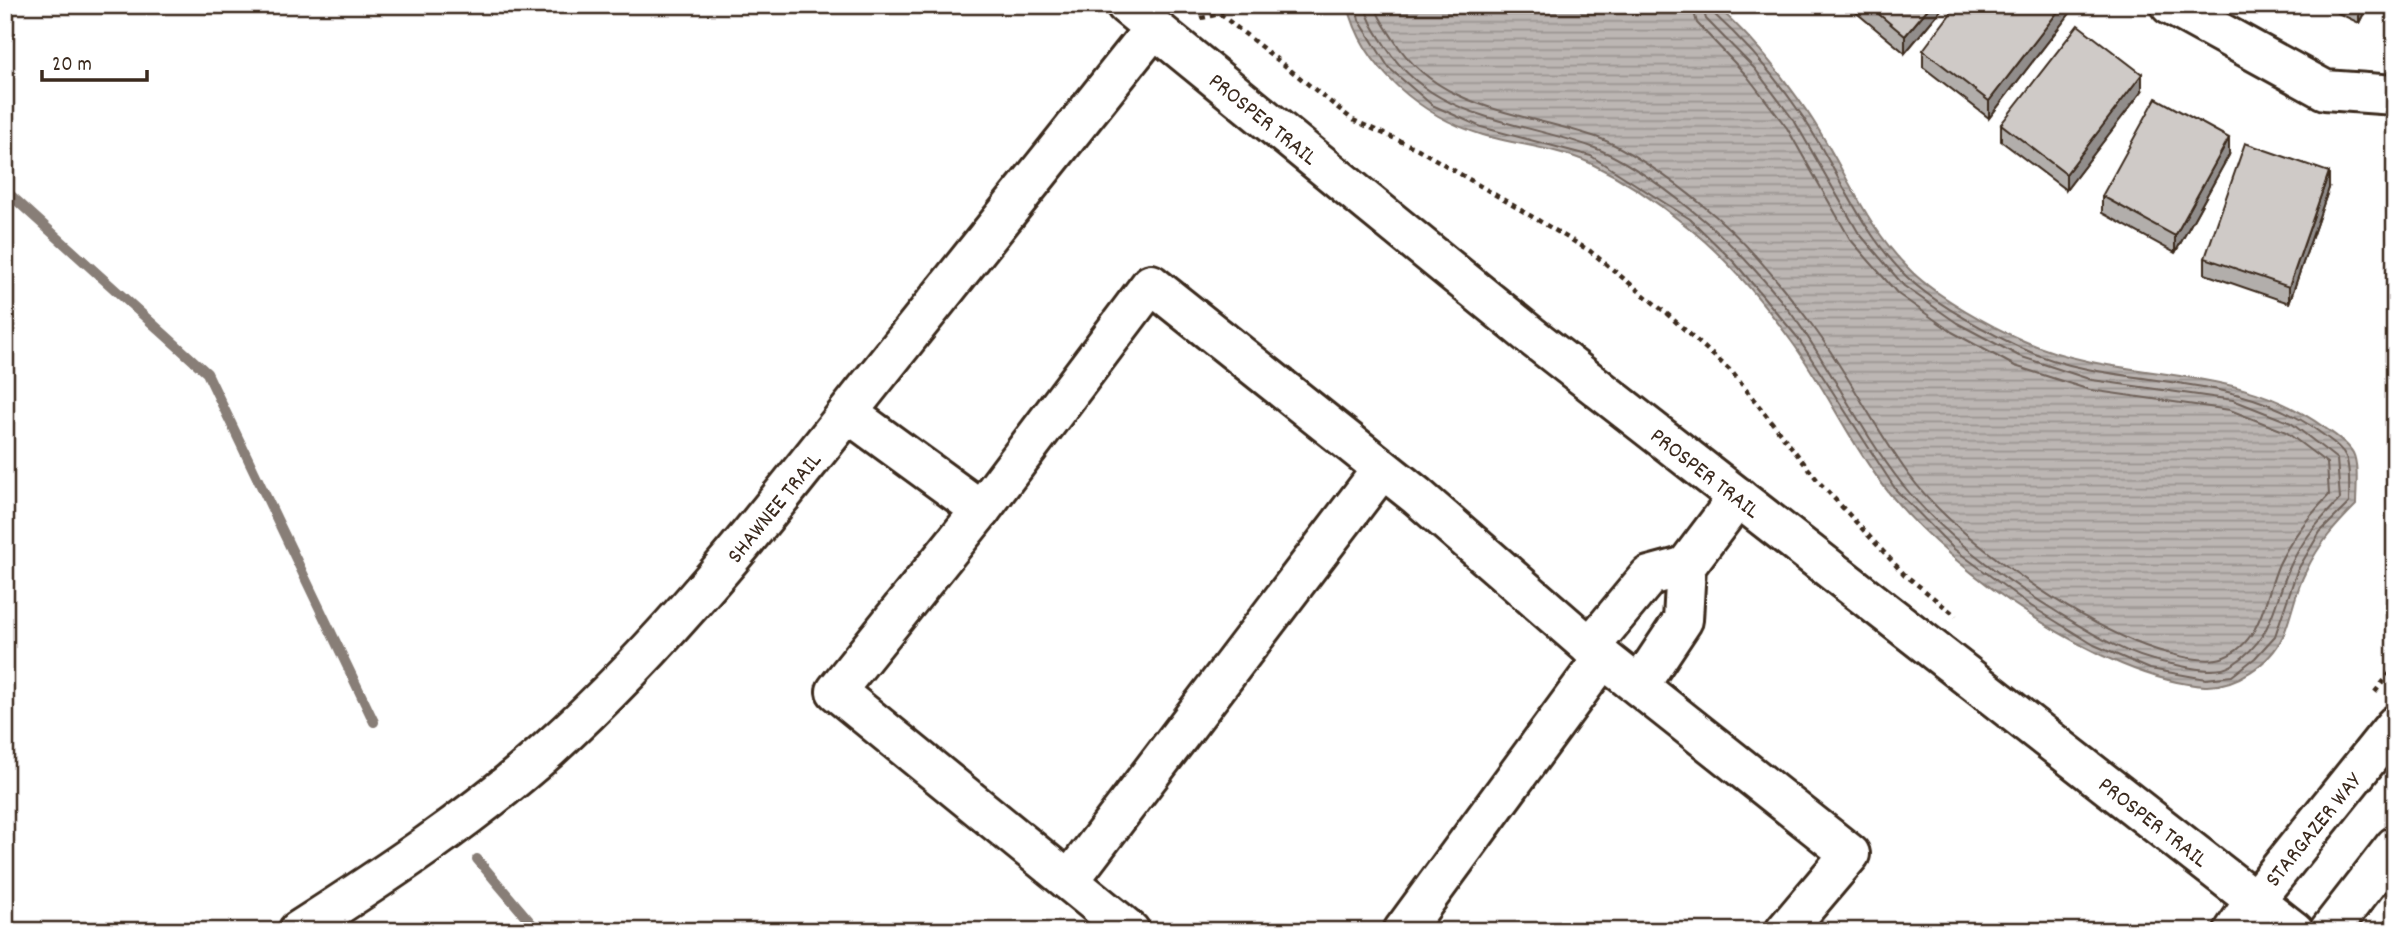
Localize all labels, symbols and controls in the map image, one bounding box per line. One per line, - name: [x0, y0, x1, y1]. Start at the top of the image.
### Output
- scale bar: [42, 38, 147, 82]
- text: 20 m: [52, 51, 92, 81]
- street label: PROSPER TRAIL: [1200, 66, 1324, 175]
- street label: PROSPER TRAIL: [1642, 421, 1766, 529]
- street label: SHAWNEE TRAIL: [721, 446, 831, 572]
- street label: STARGAZER WAY: [2258, 767, 2371, 895]
- street label: PROSPER TRAIL: [2090, 770, 2214, 878]

